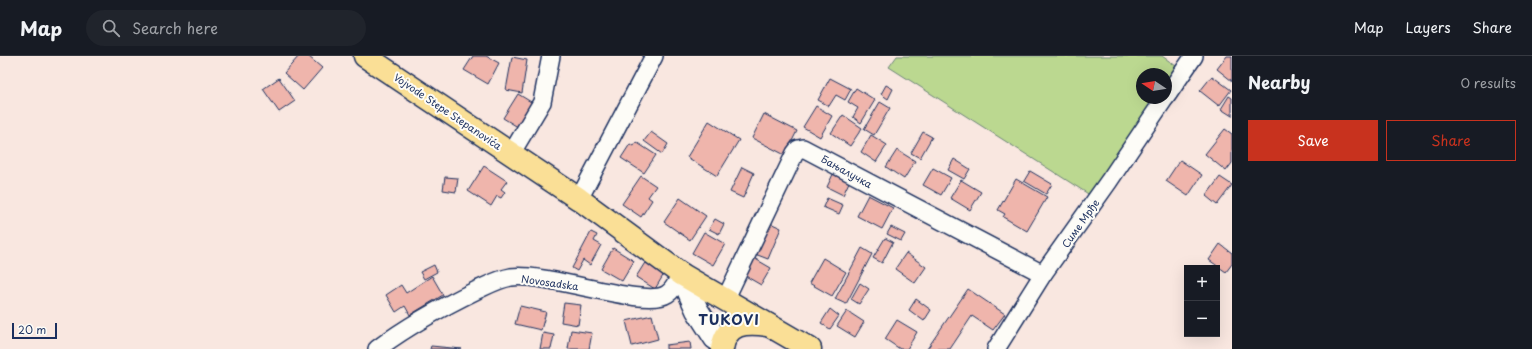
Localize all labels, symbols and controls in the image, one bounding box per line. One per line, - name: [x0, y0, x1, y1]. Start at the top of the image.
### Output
- search box: [86, 10, 366, 46]
- text: Map: [20, 14, 62, 42]
- text: Search here: [132, 16, 218, 39]
- icon: search: [100, 17, 122, 39]
- text: Map: [1354, 17, 1384, 38]
- text: Layers: [1406, 17, 1451, 38]
- text: Share: [1473, 17, 1512, 38]
- north arrow: [1136, 68, 1172, 104]
- street label: Vojvode Stepe Stepanovića: [391, 69, 506, 153]
- text: Nearby: [1248, 69, 1310, 95]
- text: 0 results: [1461, 73, 1516, 92]
- button: Save: [1248, 120, 1378, 161]
- button: Share: [1386, 120, 1516, 161]
- street label: Бањалучка: [818, 151, 876, 192]
- street label: Симе Мрђе: [1058, 195, 1103, 250]
- map controls: [1184, 265, 1220, 337]
- button: +: [1184, 265, 1220, 301]
- street label: Novosadska: [520, 271, 580, 294]
- button: −: [1184, 301, 1220, 337]
- district label: TUKOVI: [698, 309, 760, 330]
- scale bar: [12, 321, 57, 340]
- text: 20 m: [18, 321, 46, 338]

